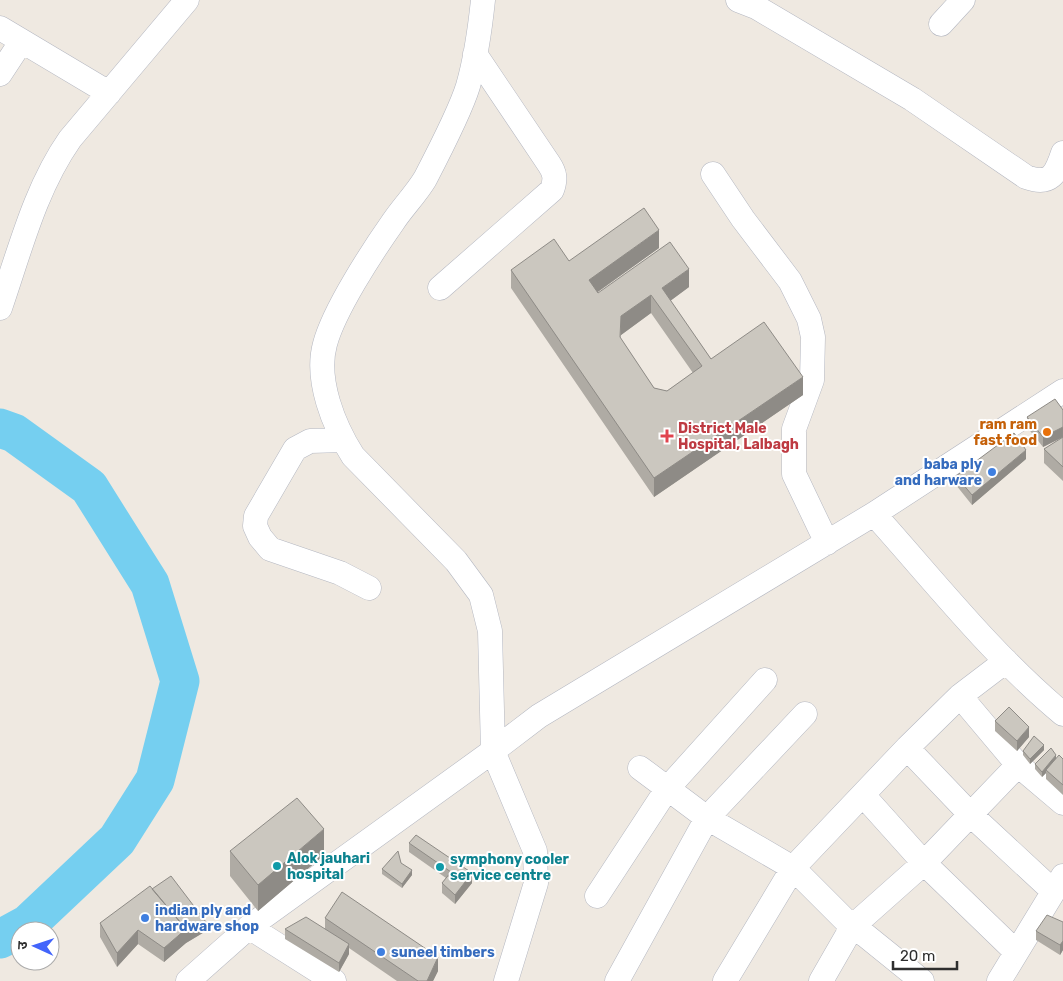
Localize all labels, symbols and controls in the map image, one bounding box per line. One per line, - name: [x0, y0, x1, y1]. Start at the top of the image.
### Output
- place label: ram ram fast food: [974, 416, 1037, 449]
- place label: District Male Hospital, Lalbagh: [678, 420, 799, 453]
- marker: ram ram fast food: [1041, 426, 1053, 438]
- marker: District Male Hospital, Lalbagh: [660, 429, 674, 443]
- place label: baba ply and harware: [895, 456, 983, 489]
- marker: baba ply and harware: [986, 466, 998, 478]
- place label: Alok jauhari hospital: [287, 850, 370, 883]
- place label: symphony cooler service centre: [450, 851, 570, 884]
- marker: Alok jauhari hospital: [271, 860, 283, 872]
- marker: symphony cooler service centre: [434, 861, 446, 873]
- place label: indian ply and hardware shop: [155, 902, 259, 935]
- marker: indian ply and hardware shop: [139, 912, 151, 924]
- north arrow: [10, 921, 60, 971]
- scale bar: [893, 938, 957, 970]
- text: उ: [14, 940, 31, 950]
- place label: suneel timbers: [391, 944, 495, 961]
- marker: suneel timbers: [375, 946, 387, 958]
- text: 20 m: [900, 947, 935, 965]

